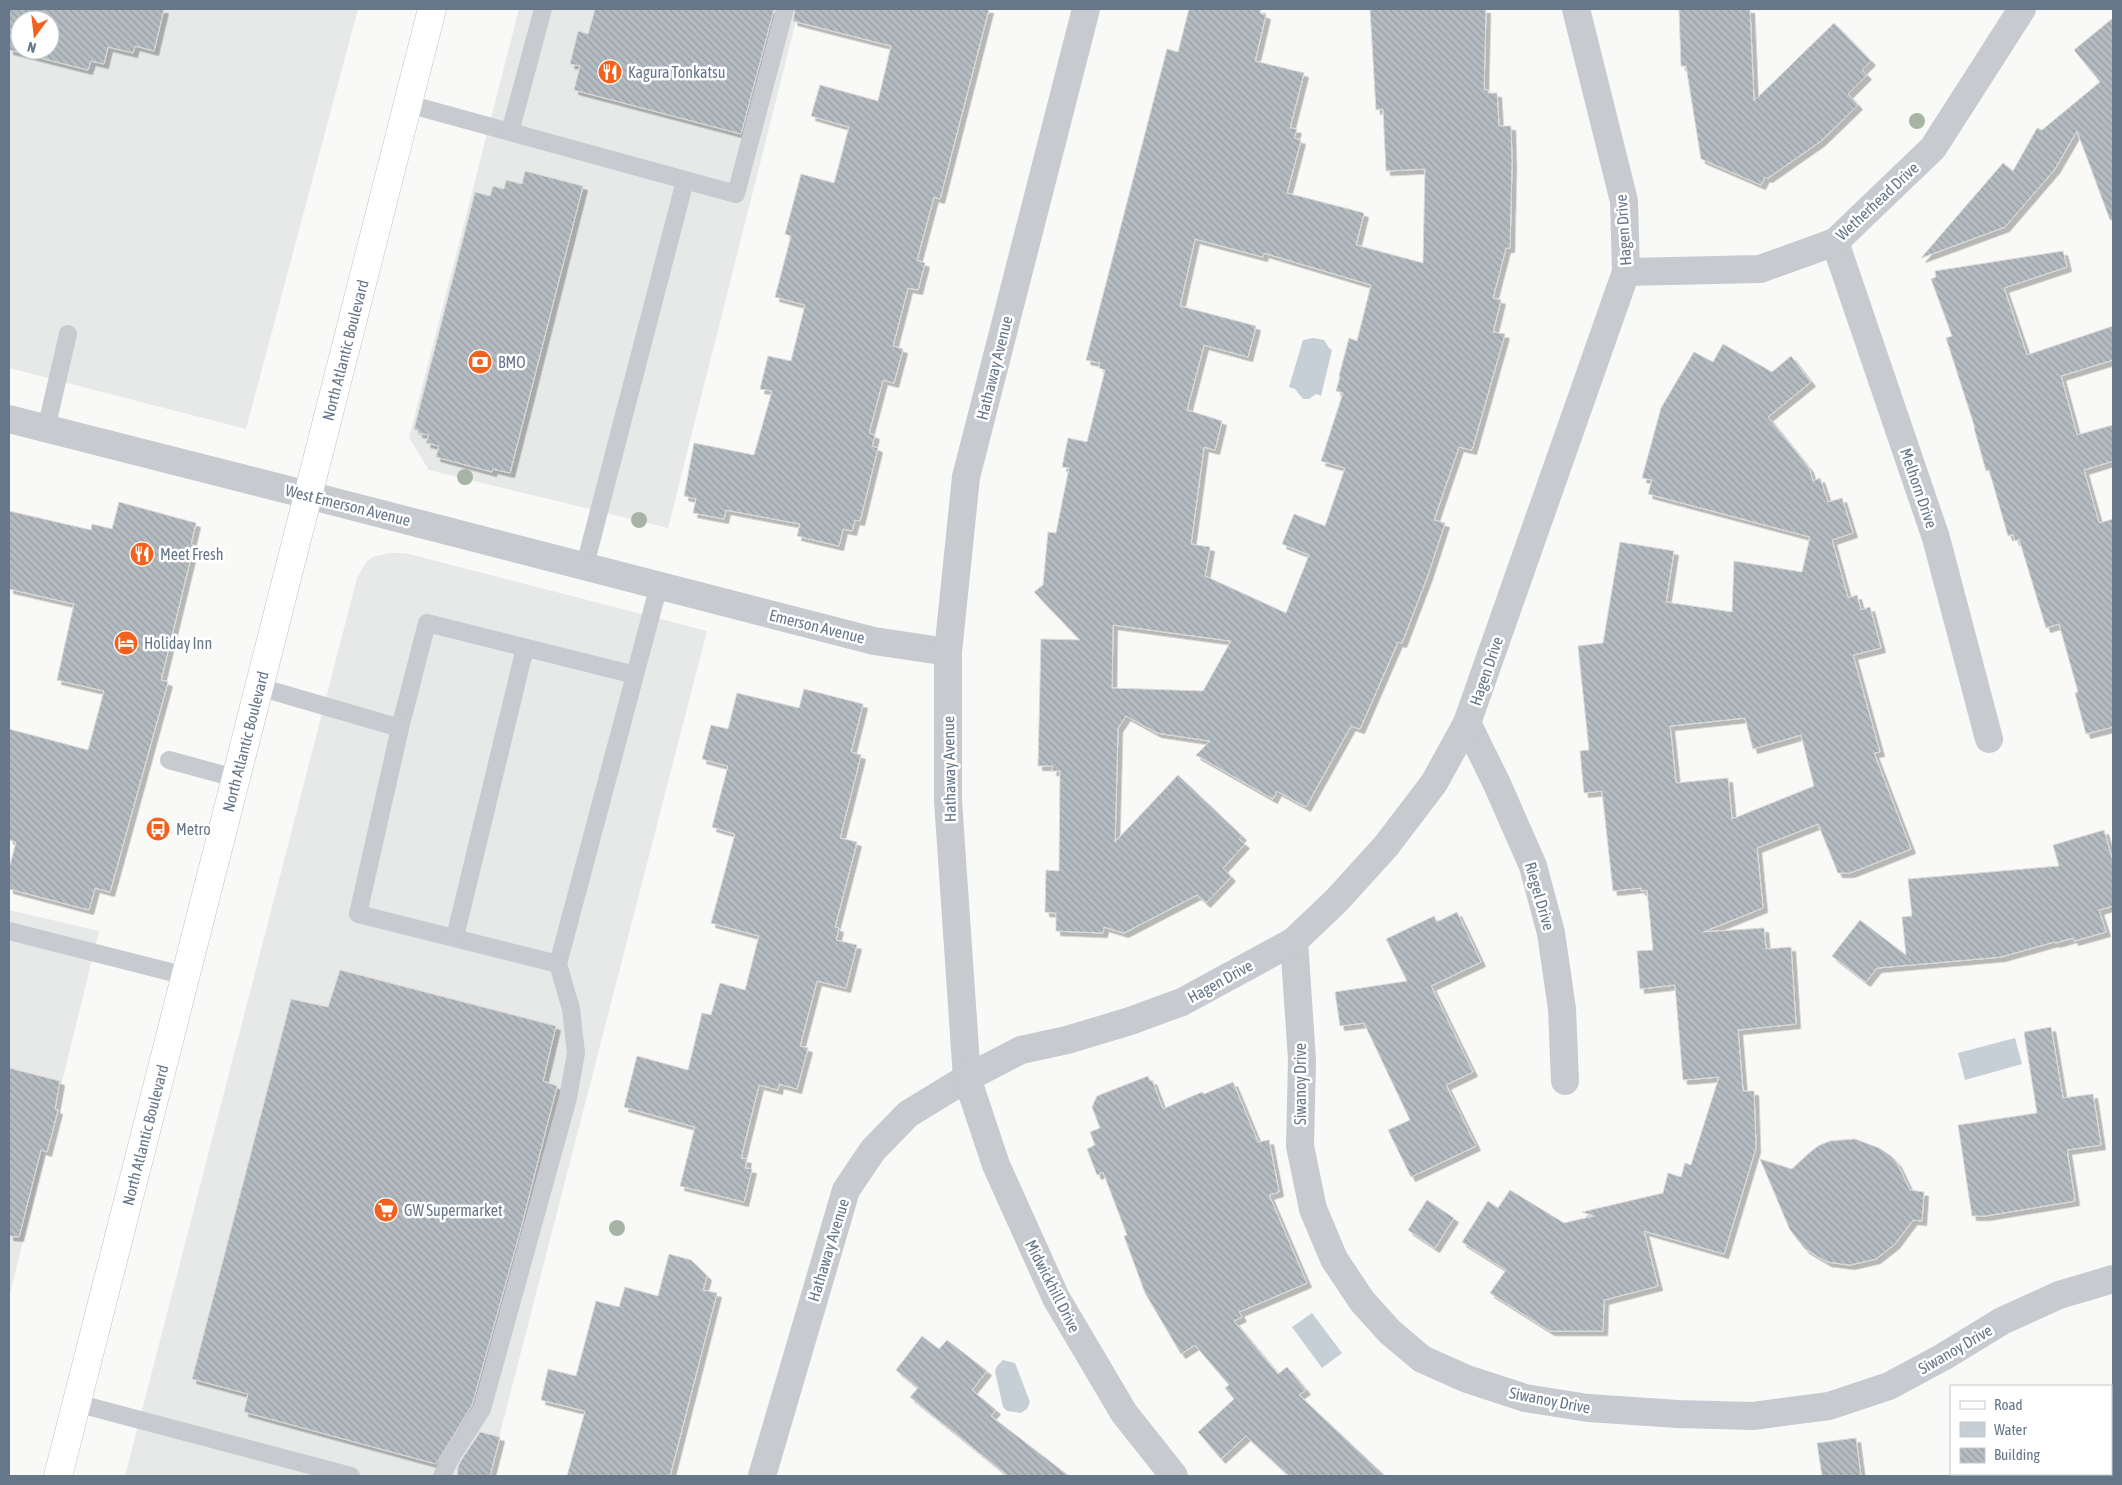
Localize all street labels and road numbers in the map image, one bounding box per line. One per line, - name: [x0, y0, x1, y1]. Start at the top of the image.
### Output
- street label: Wetherhead Drive: [1832, 158, 1922, 244]
- street label: Hagen Drive: [1612, 194, 1635, 266]
- street label: North Atlantic Boulevard: [318, 278, 372, 422]
- street label: Hathaway Avenue: [972, 314, 1017, 422]
- street label: Melhorn Drive: [1897, 446, 1941, 530]
- street label: West Emerson Avenue: [283, 481, 413, 529]
- street label: Emerson Avenue: [767, 605, 867, 647]
- street label: Hagen Drive: [1466, 634, 1507, 708]
- street label: North Atlantic Boulevard: [219, 669, 272, 814]
- street label: Hathaway Avenue: [939, 716, 960, 822]
- street label: Riegel Drive: [1521, 860, 1558, 933]
- street label: Hagen Drive: [1184, 956, 1256, 1007]
- street label: Siwanoy Drive: [1291, 1043, 1310, 1125]
- street label: North Atlantic Boulevard: [118, 1063, 172, 1207]
- street label: Hathaway Avenue: [804, 1196, 853, 1304]
- street label: Midwickhill Drive: [1022, 1237, 1084, 1335]
- street label: Siwanoy Drive: [1915, 1321, 1996, 1378]
- street label: Siwanoy Drive: [1508, 1383, 1592, 1418]

